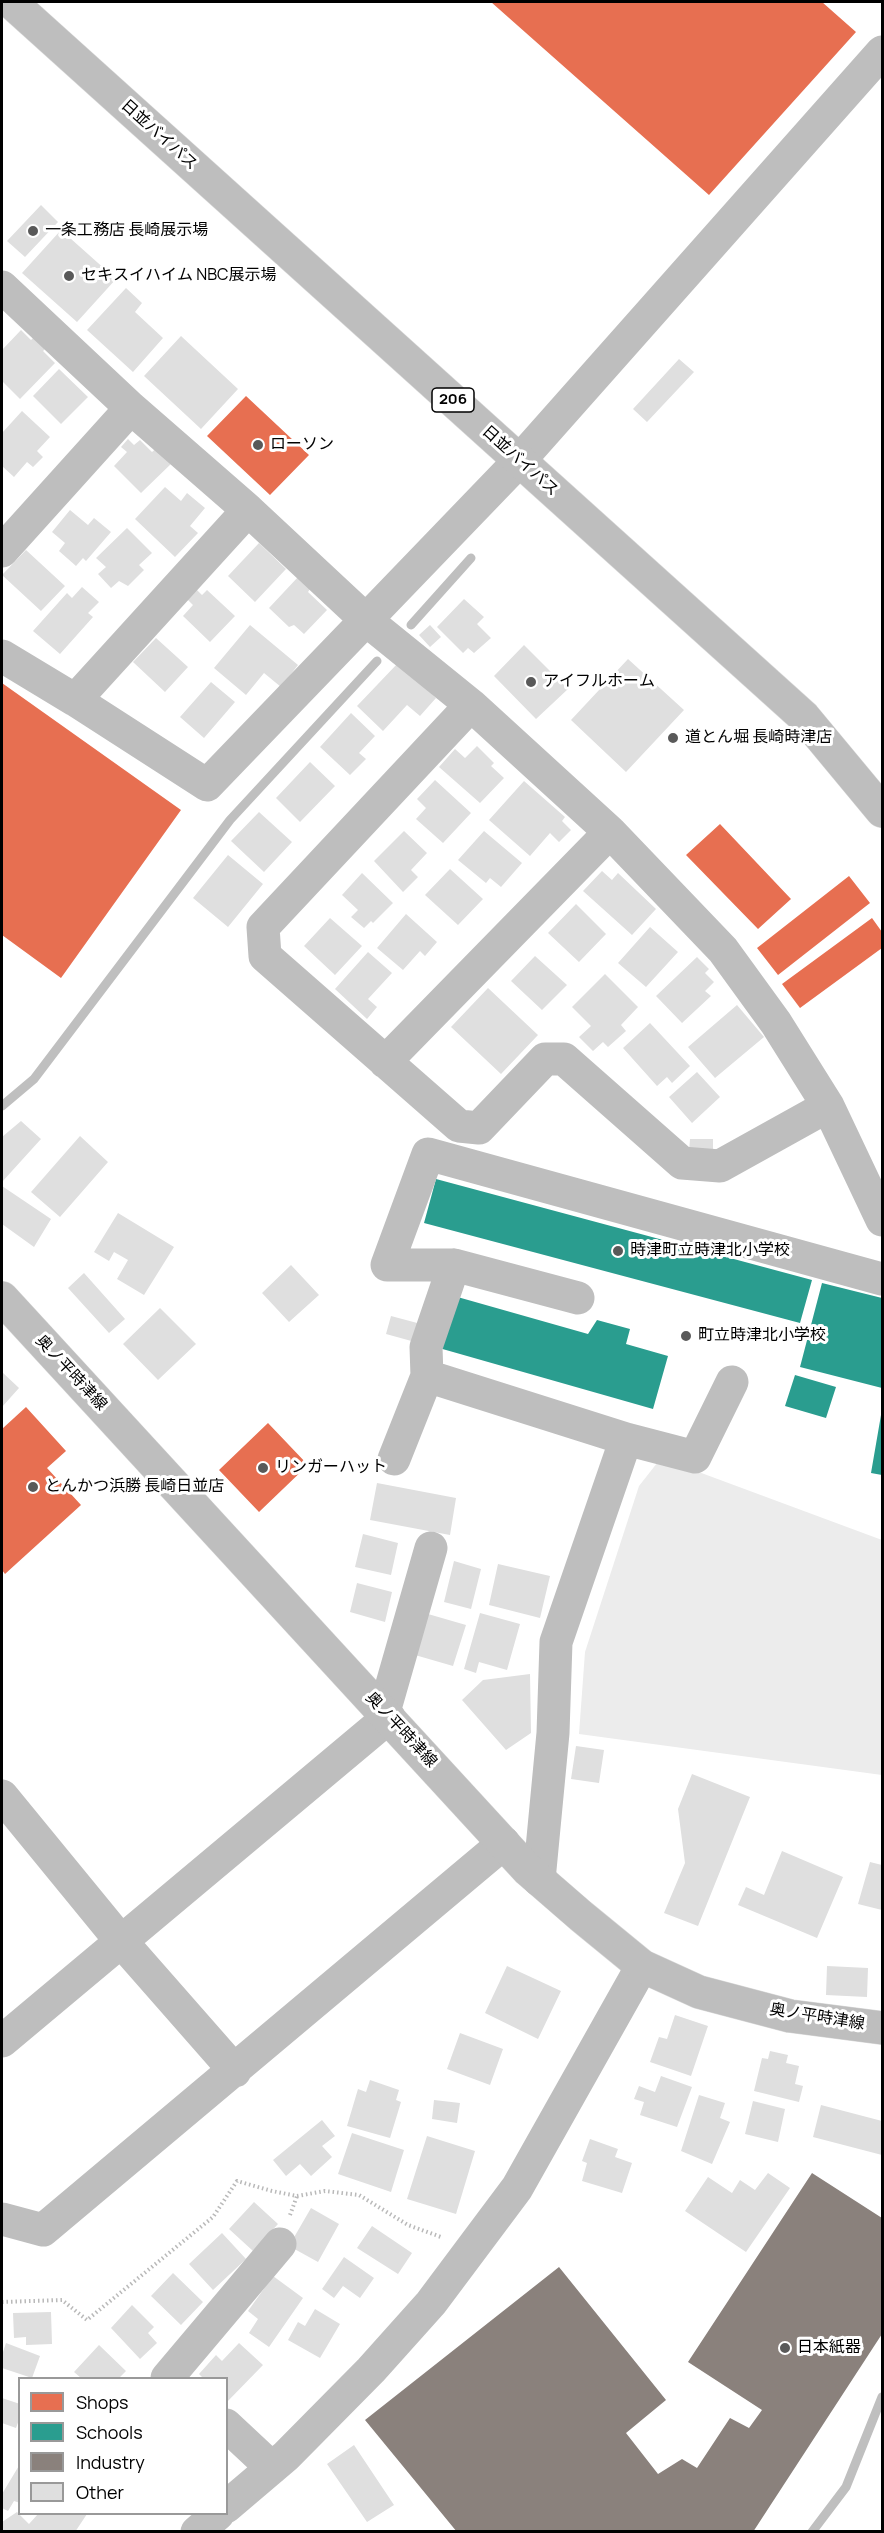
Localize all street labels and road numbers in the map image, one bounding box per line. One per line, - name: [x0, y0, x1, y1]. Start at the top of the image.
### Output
- street label: 日並バイパス: [117, 96, 201, 174]
- road number: 206: [432, 388, 474, 412]
- street label: 日並バイパス: [478, 422, 562, 500]
- street label: 奥ノ平時津線: [31, 1331, 111, 1415]
- street label: 奥ノ平時津線: [361, 1688, 441, 1772]
- street label: 奥ノ平時津線: [768, 2000, 866, 2034]

